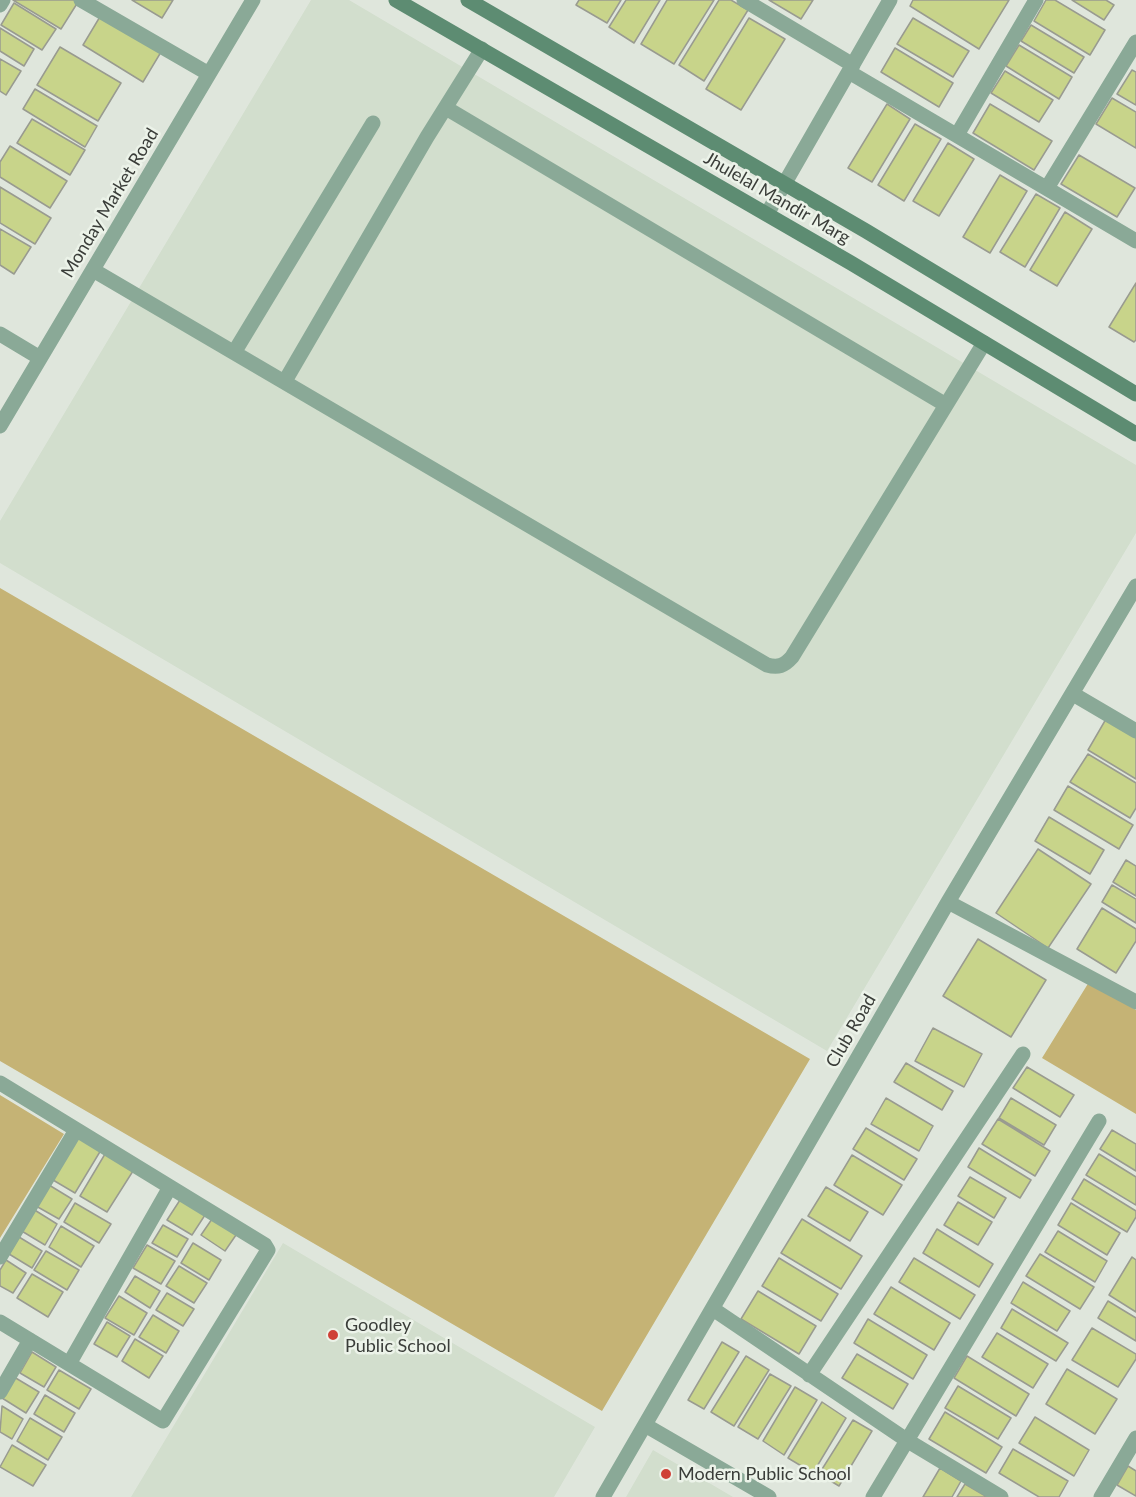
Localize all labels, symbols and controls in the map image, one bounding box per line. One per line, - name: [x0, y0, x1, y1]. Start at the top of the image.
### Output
- street label: Monday Market Road: [57, 124, 163, 282]
- street label: Jhulelal Mandir Marg: [700, 147, 854, 249]
- street label: Club Road: [821, 991, 881, 1071]
- place label: Goodley Public School: [345, 1314, 451, 1356]
- marker: Goodley Public School: [326, 1328, 340, 1342]
- place label: Modern Public School: [678, 1463, 851, 1485]
- marker: Modern Public School: [659, 1467, 673, 1481]

